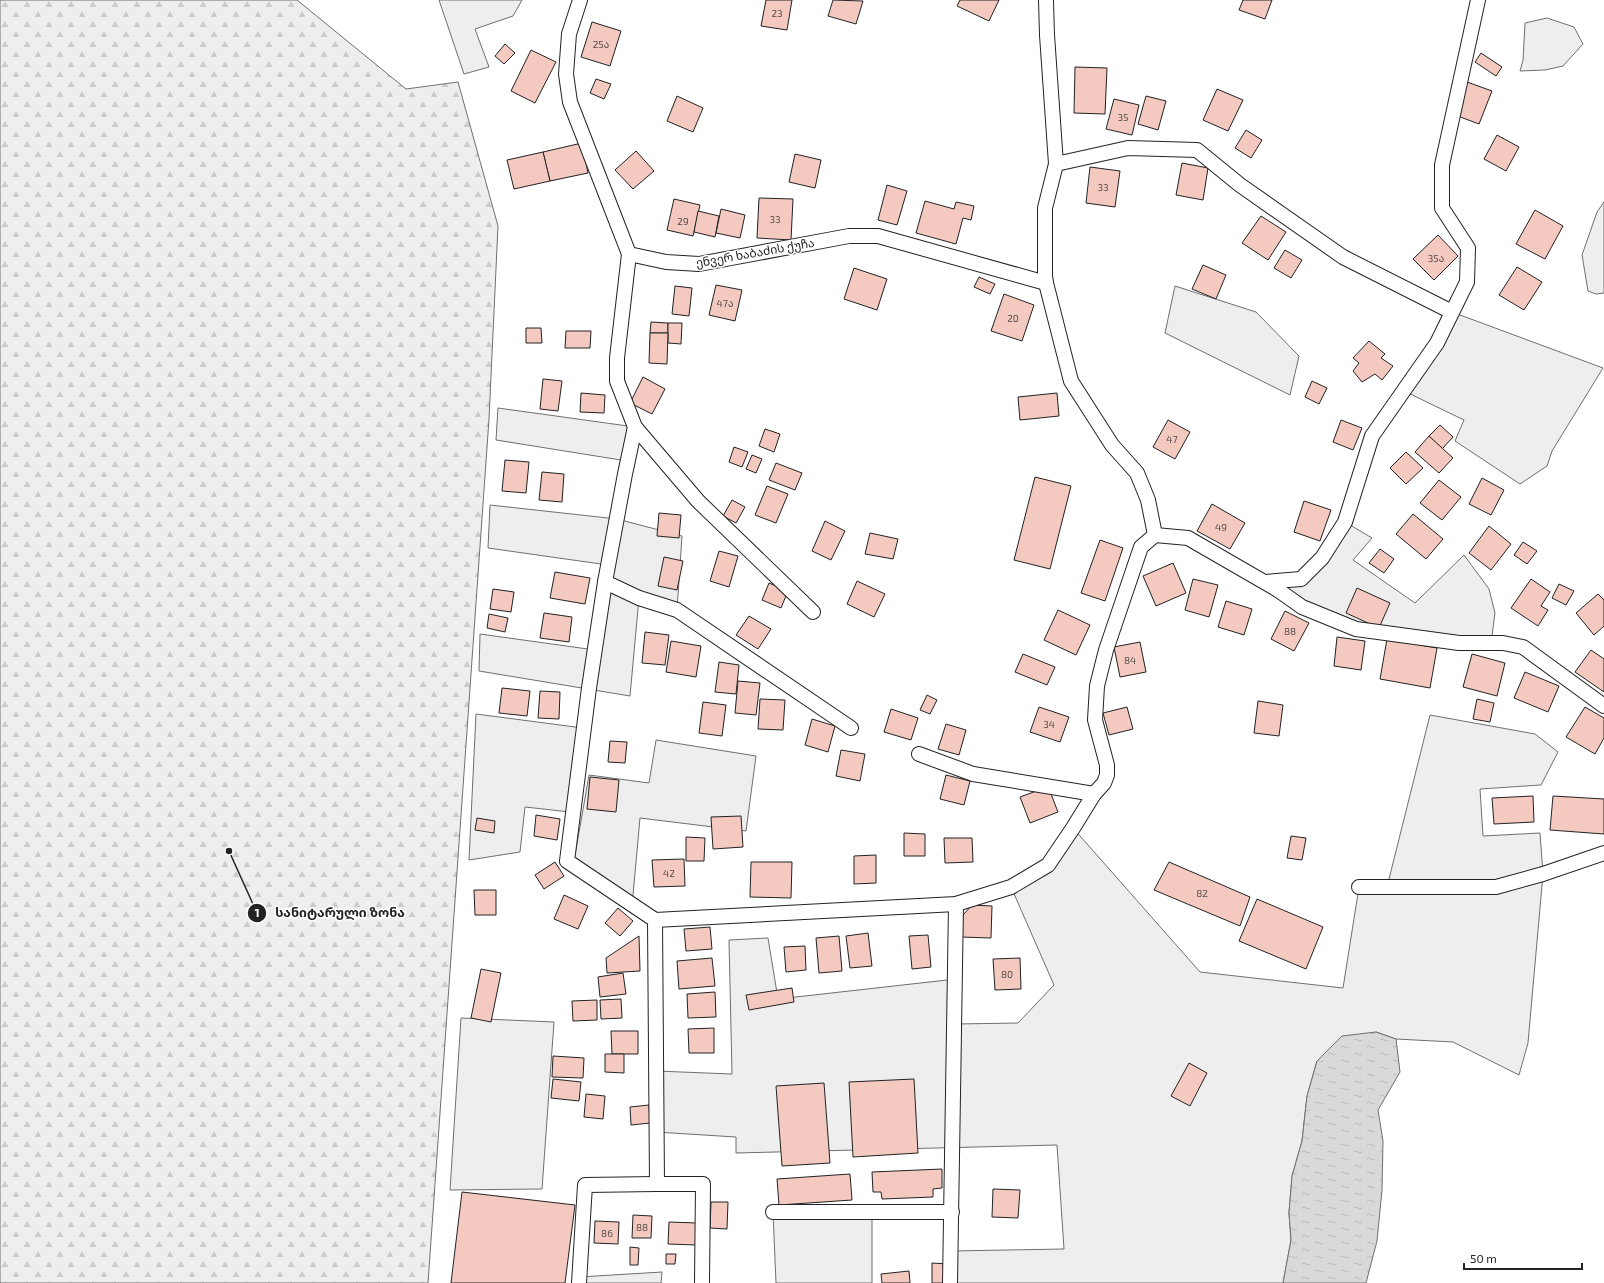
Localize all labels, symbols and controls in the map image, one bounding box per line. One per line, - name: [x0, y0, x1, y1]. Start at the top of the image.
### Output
- house number: 23: [771, 7, 783, 19]
- house number: 25ა: [593, 38, 609, 50]
- house number: 35: [1118, 111, 1128, 123]
- house number: 33: [1097, 181, 1109, 193]
- house number: 33: [769, 213, 781, 225]
- house number: 29: [677, 215, 689, 227]
- street label: ენვერ ხაბაძის ქუჩა: [695, 235, 816, 270]
- house number: 35ა: [1428, 252, 1444, 264]
- house number: 47ა: [717, 297, 733, 309]
- house number: 20: [1007, 312, 1019, 324]
- house number: 47: [1166, 433, 1178, 445]
- house number: 49: [1215, 521, 1227, 533]
- house number: 88: [1284, 625, 1296, 637]
- house number: 84: [1124, 654, 1136, 666]
- house number: 34: [1043, 718, 1055, 730]
- house number: 42: [663, 867, 675, 879]
- house number: 82: [1196, 887, 1208, 899]
- callout: სანიტარული ზონა: [247, 900, 412, 925]
- text: სანიტარული ზონა: [275, 904, 405, 921]
- text: 1: [254, 905, 260, 919]
- house number: 80: [1001, 968, 1013, 980]
- house number: 88: [636, 1221, 648, 1233]
- house number: 86: [601, 1227, 613, 1239]
- scale bar: [1464, 1245, 1582, 1271]
- text: 50 m: [1470, 1251, 1497, 1265]

